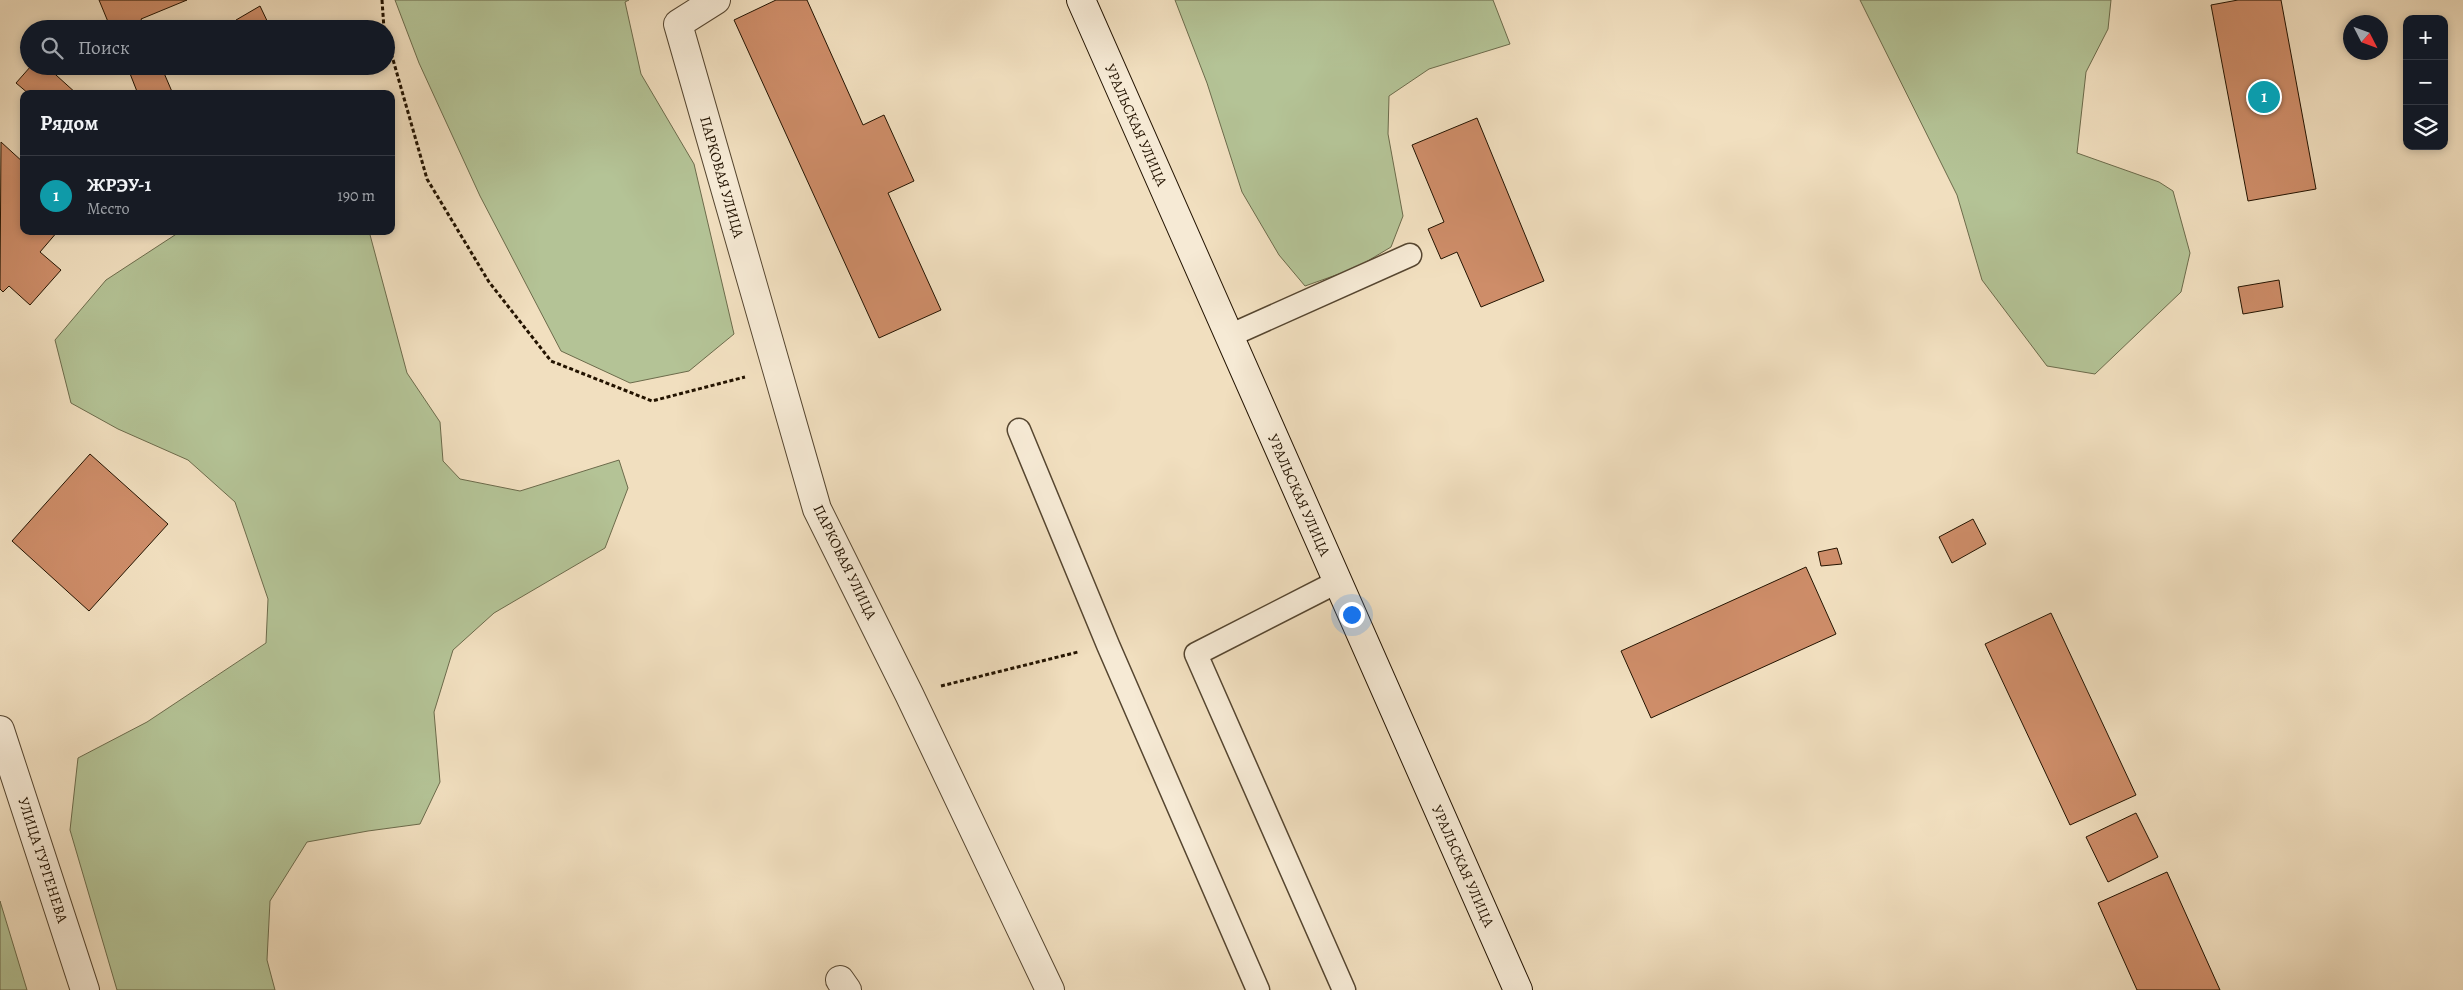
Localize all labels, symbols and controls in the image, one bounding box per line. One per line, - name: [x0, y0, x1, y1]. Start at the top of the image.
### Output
- north arrow: [2343, 15, 2388, 60]
- map controls: [2403, 15, 2448, 150]
- button: +: [2403, 15, 2448, 60]
- search box: [20, 20, 395, 75]
- icon: search: [38, 34, 66, 62]
- text: Поиск: [78, 35, 130, 61]
- button: −: [2403, 60, 2448, 105]
- street label: УРАЛЬСКАЯ УЛИЦА: [1100, 61, 1172, 190]
- pin: 1: [2248, 78, 2280, 116]
- button: layers: [2403, 105, 2448, 150]
- text: Рядом: [40, 109, 98, 137]
- street label: ПАРКОВАЯ УЛИЦА: [695, 114, 749, 240]
- text: ЖРЭУ-1: [87, 172, 151, 198]
- text: 1: [53, 185, 59, 207]
- text: 190 m: [337, 185, 375, 207]
- text: Место: [87, 198, 130, 220]
- street label: УРАЛЬСКАЯ УЛИЦА: [1263, 431, 1335, 560]
- street label: ПАРКОВАЯ УЛИЦА: [808, 501, 882, 623]
- your location: [1339, 602, 1365, 628]
- street label: УЛИЦА ТУРГЕНЕВА: [13, 795, 73, 926]
- street label: УРАЛЬСКАЯ УЛИЦА: [1427, 802, 1499, 931]

